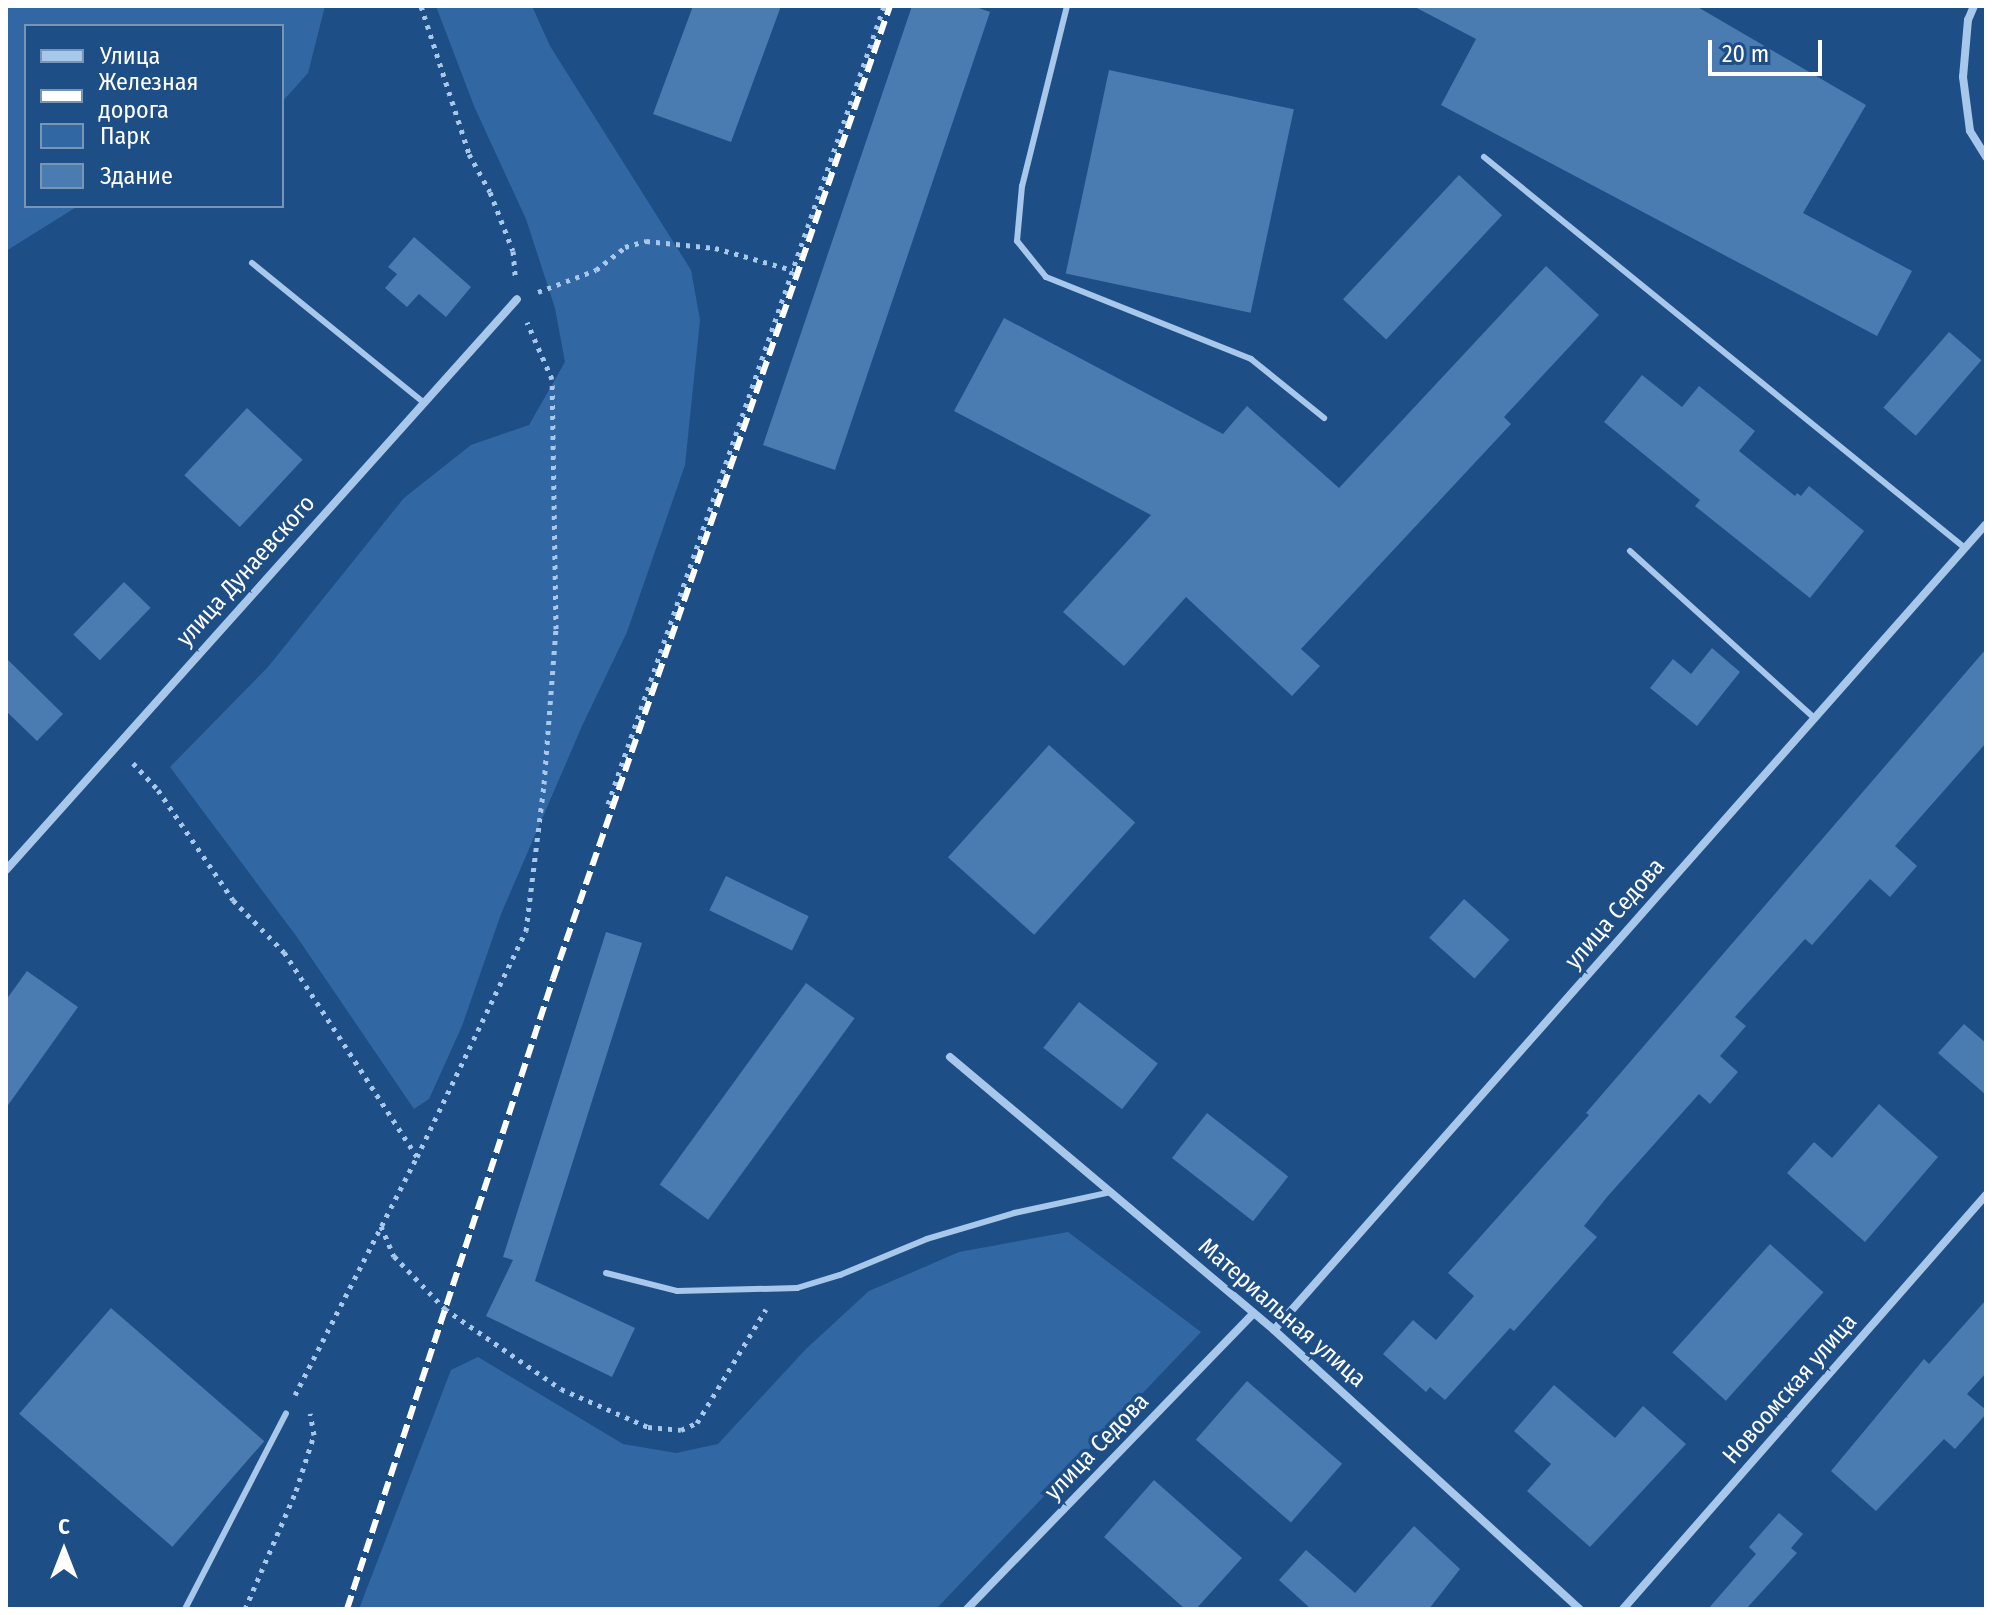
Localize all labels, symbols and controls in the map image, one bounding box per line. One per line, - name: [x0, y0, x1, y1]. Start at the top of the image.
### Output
- legend: [24, 24, 284, 208]
- scale bar: [1712, 24, 1826, 74]
- text: 20 m: [1722, 40, 1769, 68]
- text: Улица: [100, 42, 160, 70]
- text: Железная дорога: [99, 68, 198, 124]
- text: Парк: [100, 122, 150, 150]
- text: Здание: [100, 162, 173, 190]
- street label: улица Дунаевского: [171, 490, 321, 652]
- street label: улица Седова: [1559, 853, 1671, 975]
- street label: Материальная улица: [1192, 1232, 1372, 1394]
- street label: Новоомская улица: [1717, 1308, 1863, 1470]
- street label: улица Седова: [1039, 1388, 1155, 1506]
- north arrow: [24, 1511, 104, 1591]
- text: С: [58, 1513, 70, 1540]

